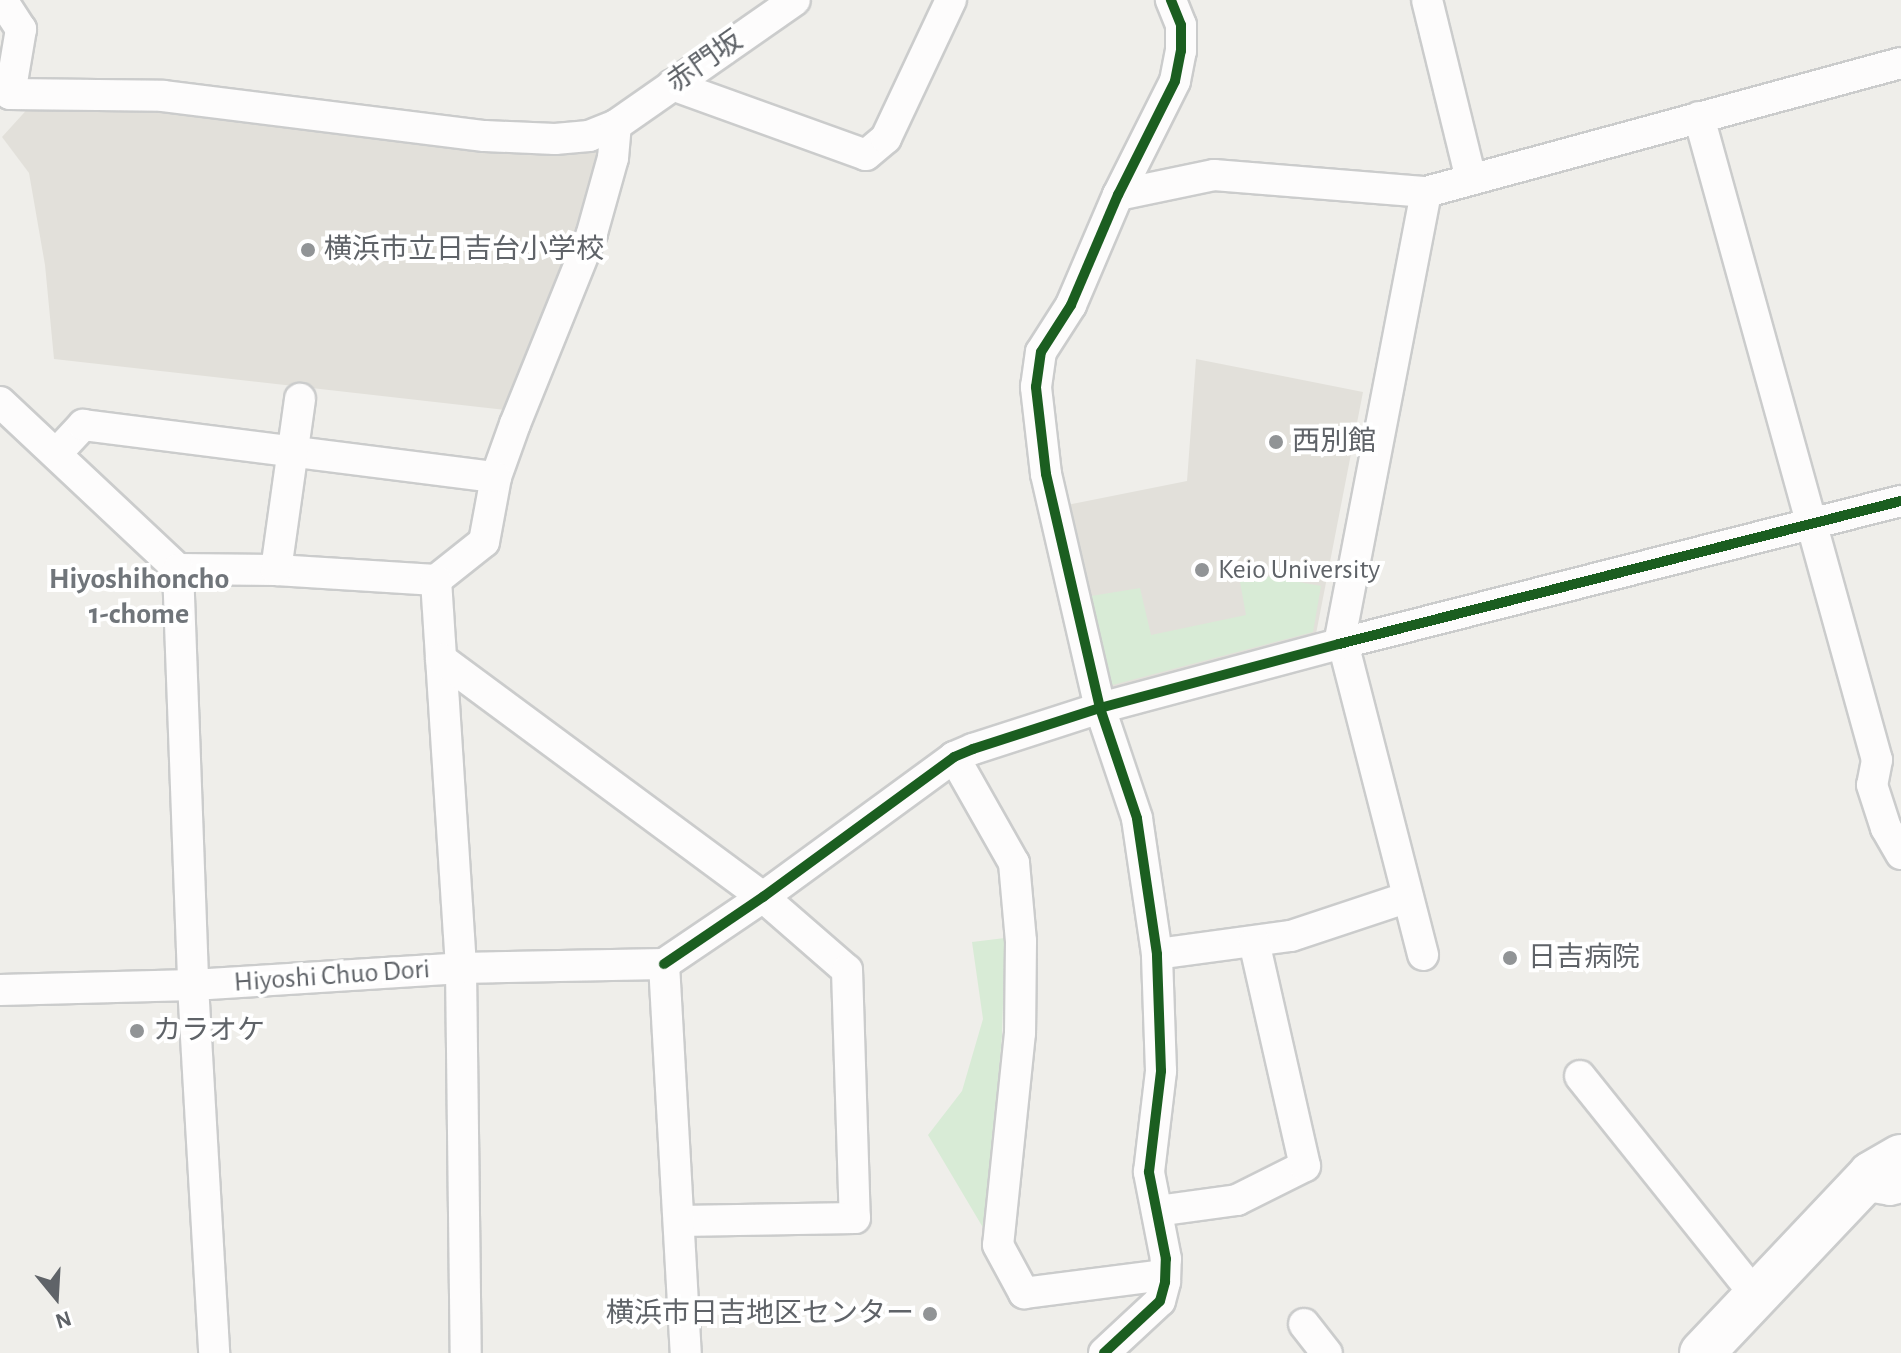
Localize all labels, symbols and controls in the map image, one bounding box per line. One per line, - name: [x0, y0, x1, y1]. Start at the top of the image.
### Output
- street label: 赤門坂: [661, 24, 749, 100]
- place label: 横浜市立日吉台小学校: [324, 233, 604, 267]
- marker: 横浜市立日吉台小学校: [299, 241, 317, 259]
- place label: 西別館: [1292, 425, 1376, 459]
- marker: 西別館: [1267, 433, 1285, 451]
- place label: Keio University: [1218, 553, 1380, 587]
- district label: Hiyoshihoncho 1-chome: [49, 561, 229, 632]
- marker: Keio University: [1193, 561, 1211, 579]
- place label: 日吉病院: [1528, 941, 1640, 975]
- marker: 日吉病院: [1499, 947, 1521, 969]
- street label: Hiyoshi Chuo Dori: [233, 952, 431, 1000]
- place label: カラオケ: [153, 1014, 265, 1048]
- marker: カラオケ: [128, 1022, 146, 1040]
- north arrow: [16, 1257, 96, 1337]
- place label: 横浜市日吉地区センター: [606, 1297, 914, 1331]
- marker: 横浜市日吉地区センター: [921, 1305, 939, 1323]
- text: N: [53, 1307, 74, 1333]

